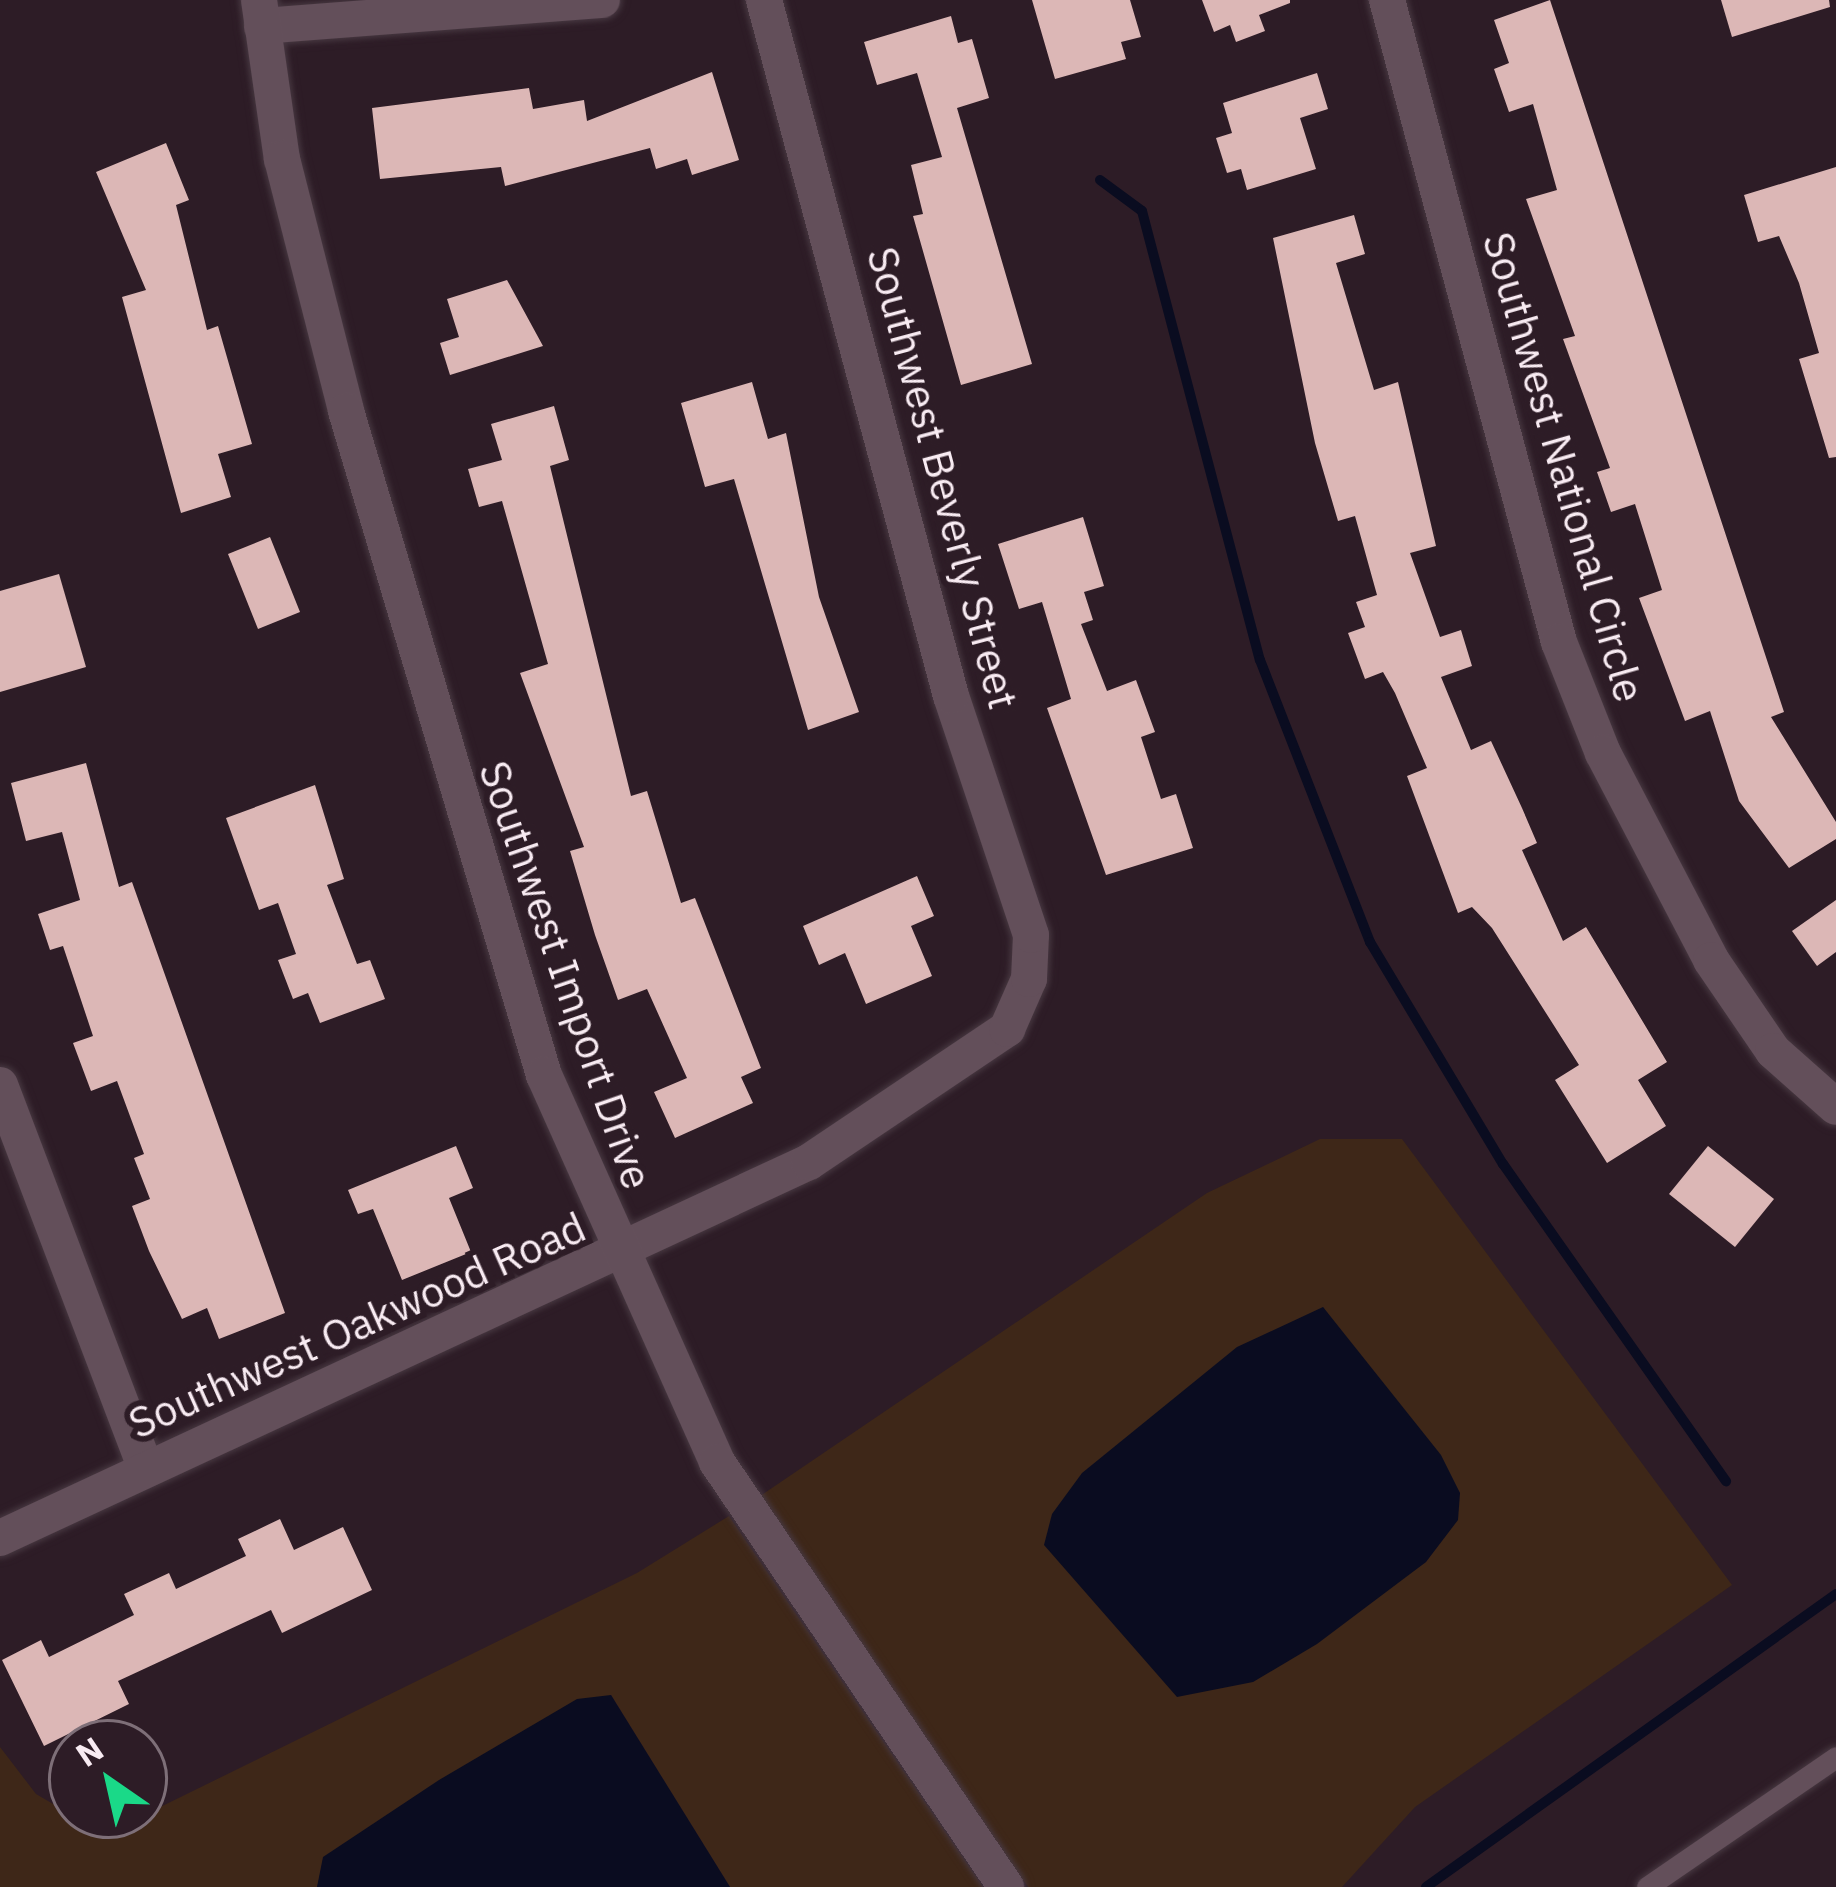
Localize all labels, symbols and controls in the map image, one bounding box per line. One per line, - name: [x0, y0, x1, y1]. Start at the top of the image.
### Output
- street label: Southwest National Circle: [1473, 226, 1655, 708]
- street label: Southwest Beverly Street: [857, 242, 1029, 714]
- street label: Southwest Import Drive: [469, 754, 663, 1196]
- street label: Southwest Oakwood Road: [121, 1201, 593, 1449]
- north arrow: [48, 1719, 168, 1839]
- text: N: [67, 1727, 111, 1776]

